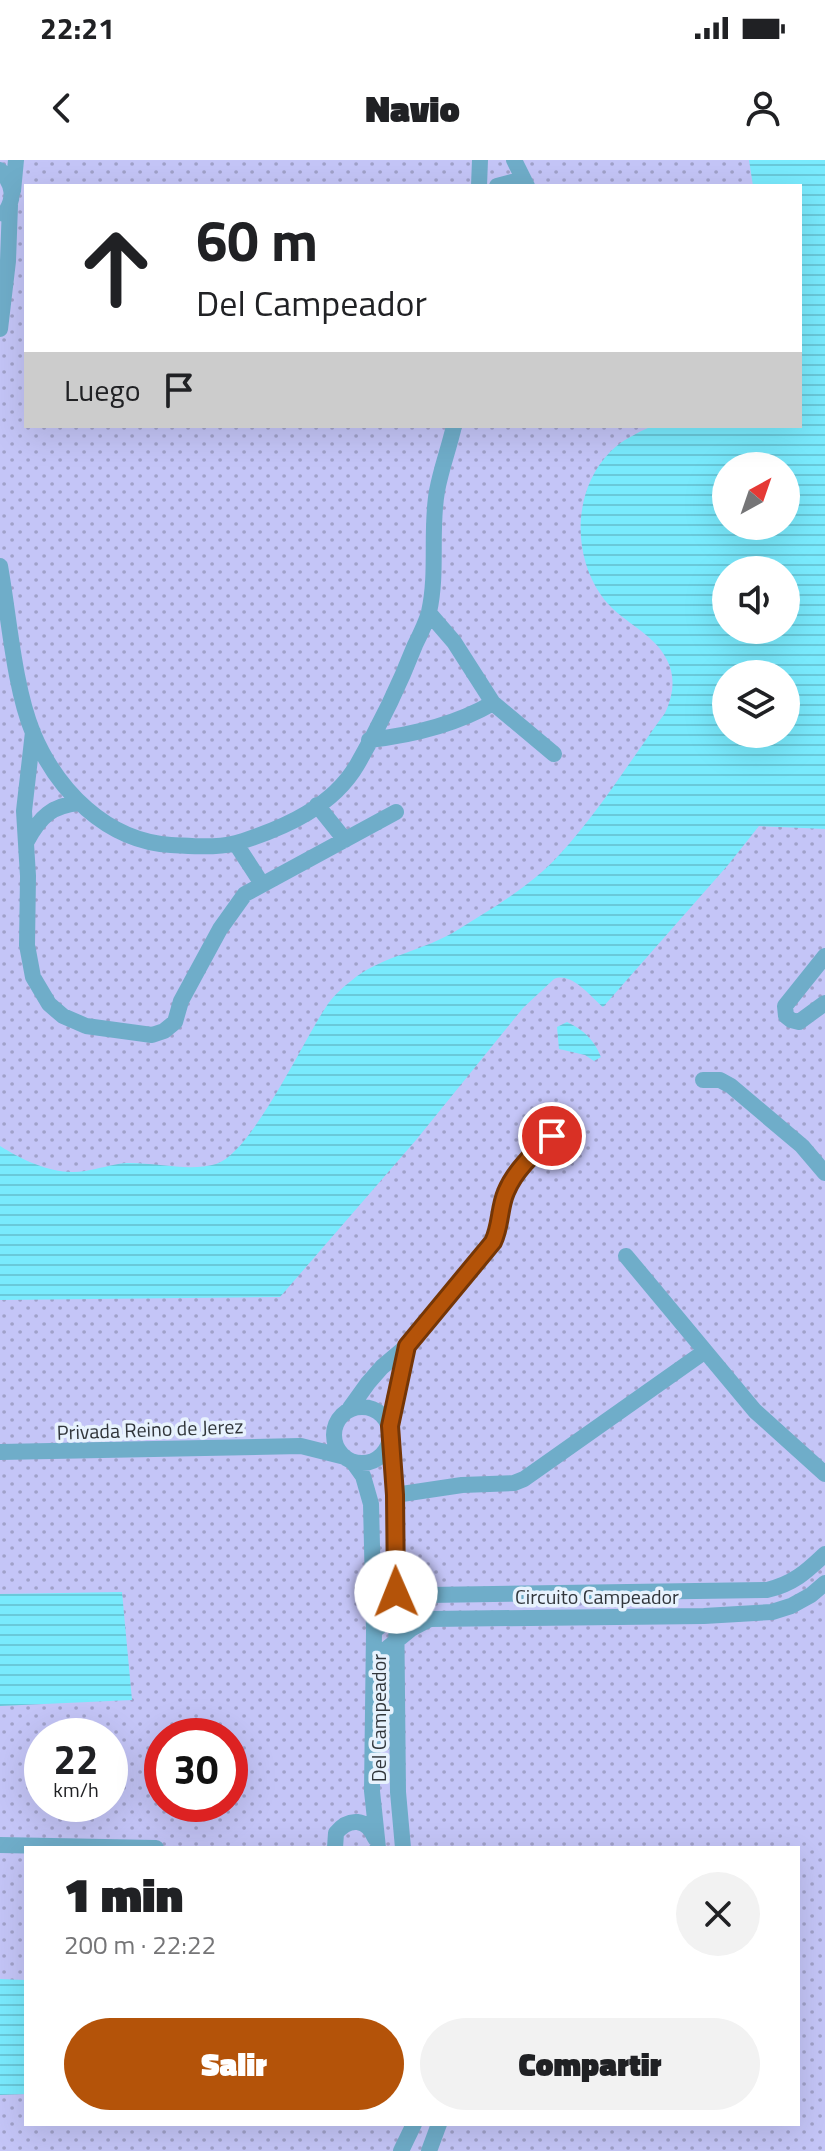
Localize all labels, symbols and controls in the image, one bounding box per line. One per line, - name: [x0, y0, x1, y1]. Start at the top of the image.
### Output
- text: 22:21: [40, 5, 115, 51]
- text: Navio: [365, 81, 460, 136]
- icon: back: [40, 86, 84, 130]
- icon: person: [741, 86, 785, 130]
- text: 60 m: [196, 198, 318, 283]
- icon: ahead: [64, 216, 168, 320]
- text: Del Campeador: [196, 275, 427, 330]
- text: Luego: [64, 367, 141, 413]
- icon: arrive: [157, 368, 201, 412]
- north arrow: [712, 452, 800, 540]
- map controls: [712, 452, 800, 748]
- button: sound: [712, 556, 800, 644]
- button: layers: [712, 660, 800, 748]
- pin: [518, 1102, 586, 1170]
- icon: arrive: [530, 1114, 574, 1158]
- street label: Privada Reino de Jerez: [56, 1410, 244, 1448]
- position arrow: [354, 1550, 438, 1634]
- street label: Circuito Campeador: [515, 1581, 679, 1612]
- street label: Del Campeador: [363, 1654, 394, 1782]
- speed limit sign: 30: [144, 1718, 248, 1822]
- text: 22: [54, 1729, 98, 1790]
- text: km/h: [53, 1774, 99, 1805]
- text: 1 min: [64, 1858, 183, 1931]
- button: close: [676, 1872, 760, 1956]
- text: 200 m · 22:22: [64, 1925, 216, 1964]
- button: Salir: [64, 2018, 404, 2110]
- button: Compartir: [420, 2018, 760, 2110]

